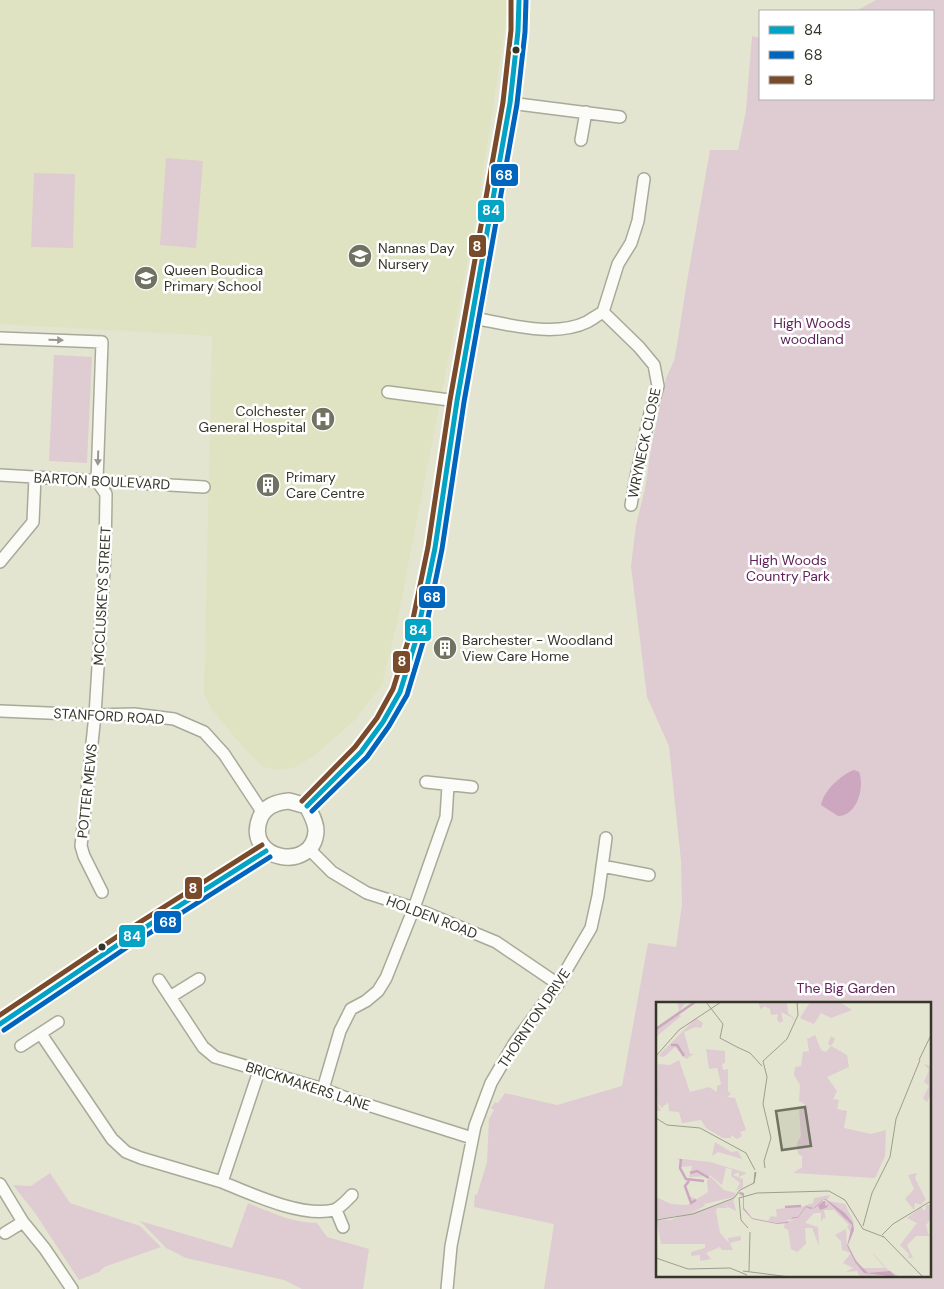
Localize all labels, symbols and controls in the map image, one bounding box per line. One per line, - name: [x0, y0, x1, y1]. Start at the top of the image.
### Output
- legend: [759, 10, 934, 100]
- text: 84: [804, 20, 822, 40]
- unlabelled marker: [511, 45, 521, 55]
- text: 68: [804, 45, 823, 65]
- text: 8: [804, 70, 813, 90]
- line badge: 68: [490, 163, 519, 187]
- text: 68: [495, 166, 513, 184]
- line badge: 84: [477, 199, 505, 223]
- text: 84: [482, 201, 500, 219]
- line badge: 8: [468, 234, 487, 258]
- text: 8: [473, 237, 482, 255]
- place label: Nannas Day Nursery: [378, 239, 455, 273]
- school or university icon: Nannas Day Nursery: [347, 243, 373, 269]
- place label: Queen Boudica Primary School: [164, 261, 263, 295]
- school or university icon: Queen Boudica Primary School: [133, 265, 159, 291]
- park label: High Woods woodland: [773, 314, 851, 348]
- one-way arrow: [49, 336, 65, 344]
- street label: WRYNECK CLOSE: [624, 386, 665, 500]
- place label: Colchester General Hospital: [199, 402, 306, 436]
- hospital icon: Colchester General Hospital: [310, 406, 336, 432]
- one-way arrow: [93, 450, 101, 466]
- street label: BARTON BOULEVARD: [33, 468, 171, 494]
- place label: Primary Care Centre: [286, 468, 365, 502]
- building icon: Primary Care Centre: [255, 472, 281, 498]
- street label: MCCLUSKEYS STREET: [89, 526, 115, 666]
- park label: High Woods Country Park: [746, 551, 830, 585]
- line badge: 68: [418, 585, 446, 609]
- text: 68: [423, 588, 441, 606]
- line badge: 84: [404, 618, 432, 642]
- text: 84: [409, 621, 427, 639]
- place label: Barchester - Woodland View Care Home: [462, 631, 613, 665]
- building icon: Barchester - Woodland View Care Home: [432, 635, 458, 661]
- line badge: 8: [392, 650, 411, 674]
- text: 8: [398, 652, 407, 670]
- street label: STANFORD ROAD: [53, 704, 165, 728]
- street label: POTTER MEWS: [73, 743, 101, 839]
- line badge: 8: [184, 876, 203, 900]
- text: 8: [189, 879, 198, 897]
- street label: HOLDEN ROAD: [384, 891, 480, 943]
- line badge: 68: [153, 910, 182, 934]
- text: 68: [159, 913, 177, 931]
- line badge: 84: [118, 924, 146, 948]
- text: 84: [123, 927, 141, 945]
- unlabelled marker: [97, 942, 107, 952]
- street label: THORNTON DRIVE: [494, 965, 574, 1071]
- park label: The Big Garden: [797, 979, 895, 997]
- inset map: [656, 1002, 932, 1276]
- street label: BRICKMAKERS LANE: [243, 1057, 373, 1115]

